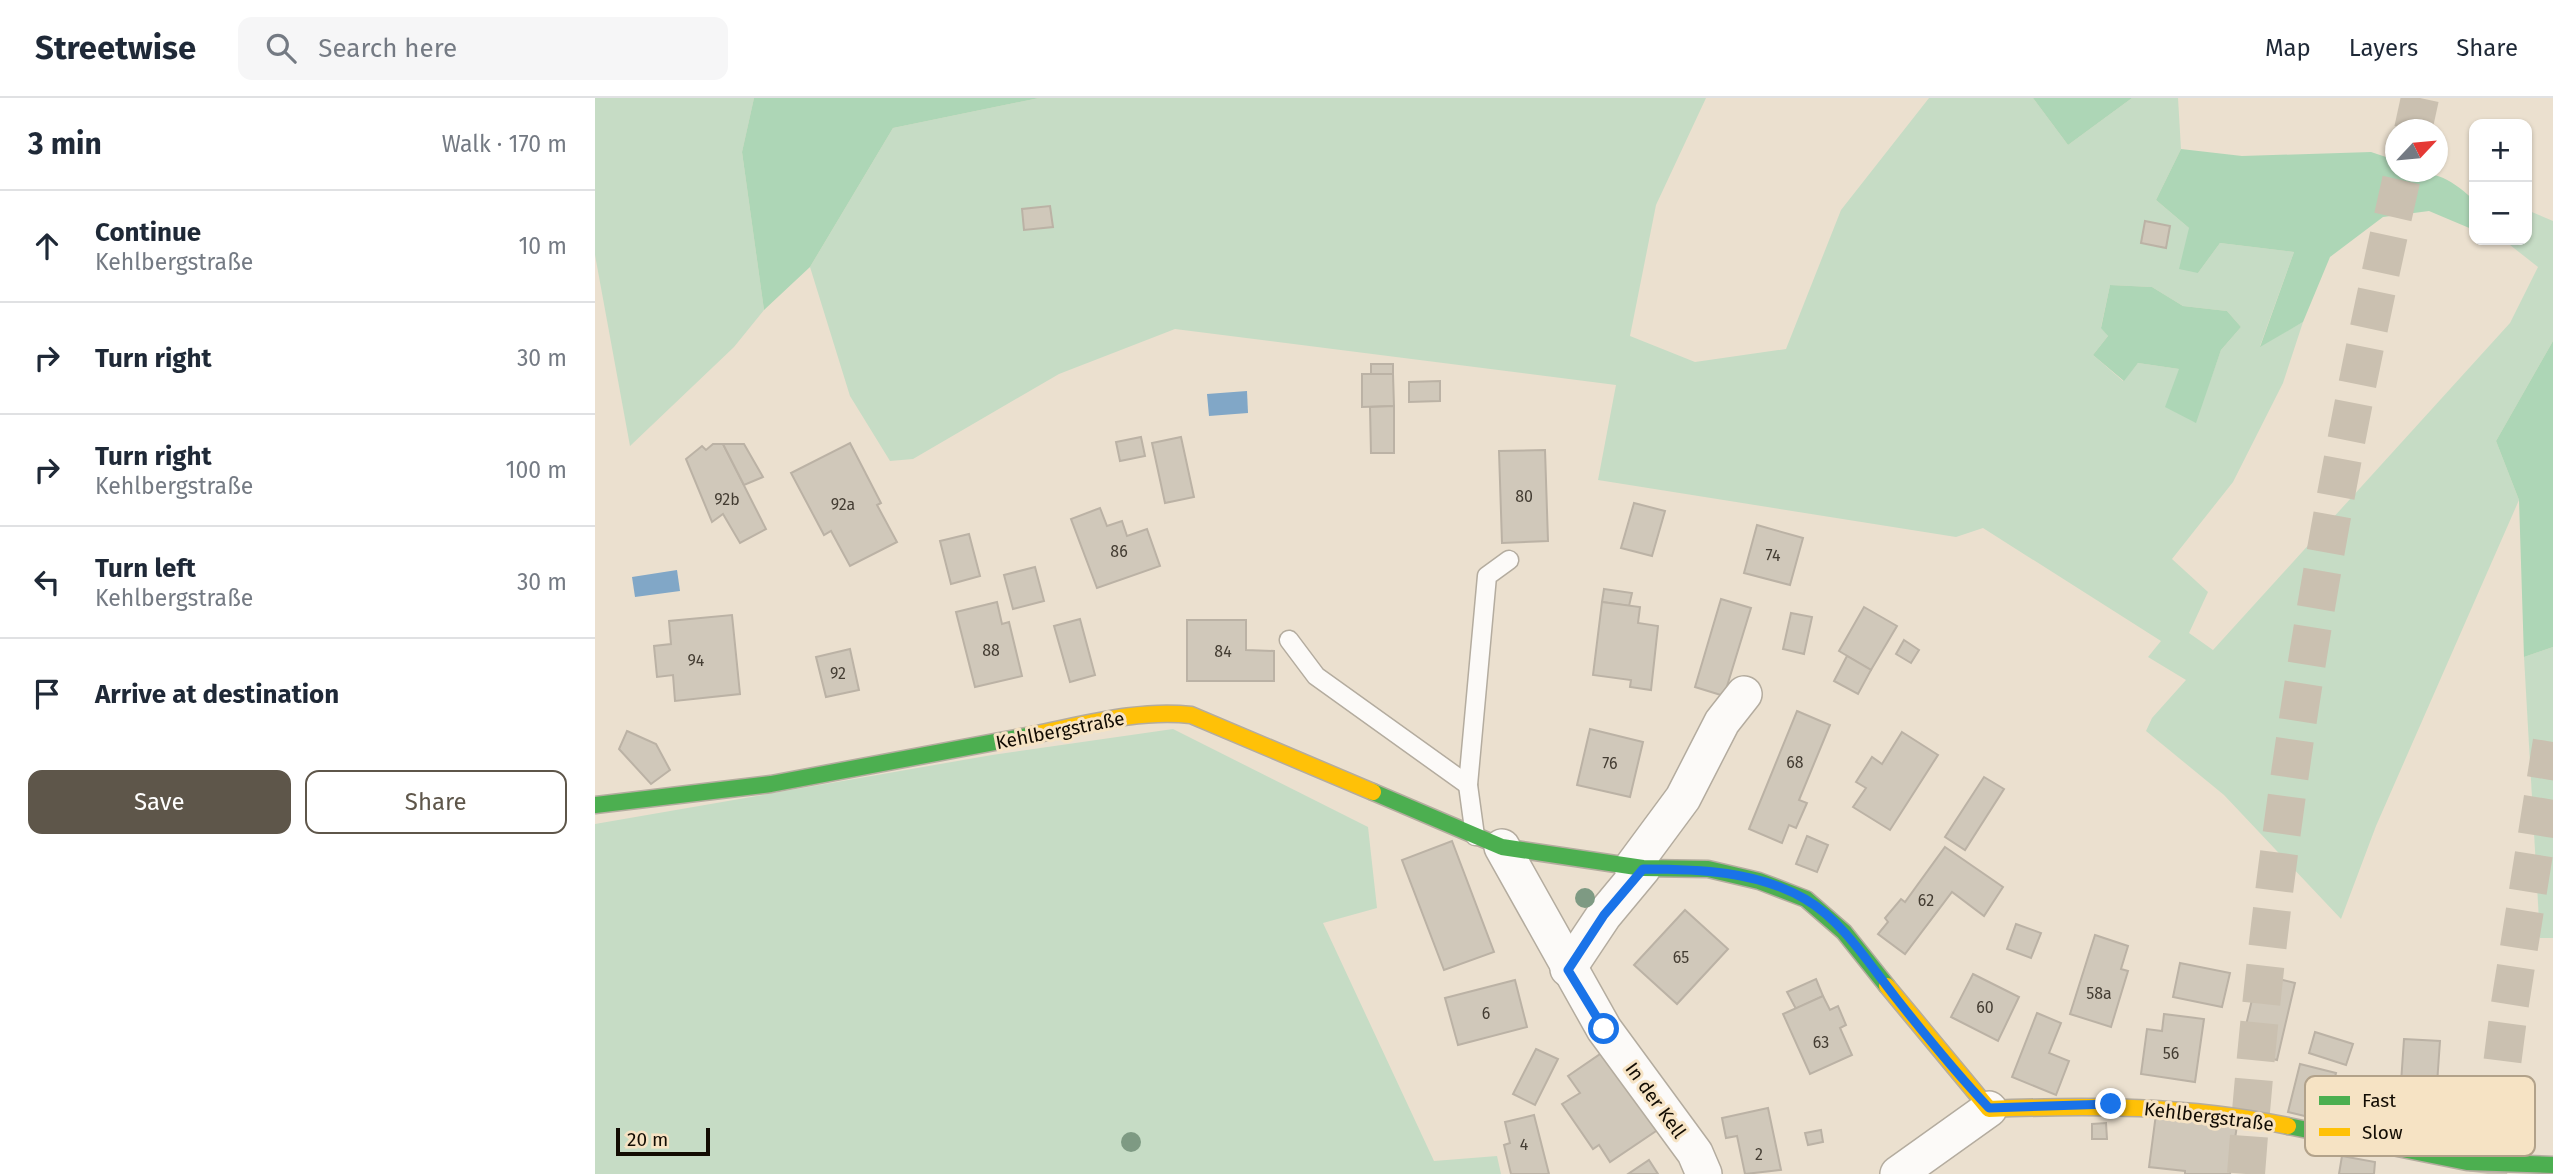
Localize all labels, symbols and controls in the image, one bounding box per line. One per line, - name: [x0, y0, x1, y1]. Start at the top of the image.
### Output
- search box: [238, 17, 728, 80]
- text: Streetwise: [35, 28, 196, 68]
- icon: search: [262, 29, 300, 67]
- text: Search here: [318, 33, 457, 64]
- text: Map: [2265, 34, 2311, 62]
- text: Layers: [2349, 34, 2418, 62]
- text: Share: [2456, 34, 2518, 62]
- north arrow: [2385, 119, 2448, 182]
- map controls: [2469, 119, 2532, 245]
- button: +: [2469, 119, 2532, 182]
- text: 3 min: [28, 126, 102, 162]
- text: Walk · 170 m: [442, 130, 567, 158]
- button: −: [2469, 182, 2532, 245]
- text: Continue: [95, 217, 201, 248]
- icon: ahead: [28, 227, 66, 265]
- text: 10 m: [518, 232, 567, 260]
- text: Kehlbergstraße: [95, 248, 253, 276]
- icon: right: [28, 339, 66, 377]
- text: Turn right: [95, 343, 212, 374]
- text: 30 m: [517, 344, 567, 372]
- text: Turn right: [95, 441, 212, 472]
- icon: right: [28, 451, 66, 489]
- text: 100 m: [506, 456, 567, 484]
- text: Kehlbergstraße: [95, 472, 253, 500]
- house number: 80: [1515, 487, 1533, 506]
- house number: 92b: [714, 490, 740, 509]
- house number: 92a: [831, 495, 855, 514]
- house number: 86: [1110, 542, 1128, 561]
- house number: 74: [1766, 546, 1781, 565]
- text: Turn left: [95, 553, 196, 584]
- icon: left: [28, 563, 66, 601]
- text: 30 m: [517, 568, 567, 596]
- text: Kehlbergstraße: [95, 584, 253, 612]
- house number: 88: [982, 641, 1000, 660]
- house number: 84: [1214, 642, 1232, 661]
- house number: 94: [688, 651, 705, 670]
- house number: 92: [830, 664, 846, 683]
- icon: arrive: [28, 675, 66, 713]
- text: Arrive at destination: [95, 679, 339, 710]
- street label: Kehlbergstraße: [994, 707, 1126, 754]
- house number: 68: [1786, 753, 1804, 772]
- house number: 76: [1602, 754, 1618, 773]
- button: Save: [28, 770, 291, 834]
- button: Share: [305, 770, 567, 834]
- house number: 62: [1918, 891, 1934, 910]
- house number: 65: [1673, 948, 1689, 967]
- house number: 58a: [2086, 984, 2112, 1003]
- house number: 60: [1976, 998, 1994, 1017]
- house number: 6: [1482, 1004, 1490, 1023]
- route start: [1588, 1013, 1619, 1044]
- house number: 63: [1813, 1033, 1829, 1052]
- house number: 56: [2163, 1044, 2179, 1063]
- street label: In der Kell: [1620, 1058, 1691, 1143]
- legend: [2305, 1076, 2535, 1156]
- route end: [2095, 1088, 2126, 1119]
- text: Fast: [2362, 1089, 2396, 1112]
- street label: Kehlbergstraße: [2143, 1097, 2275, 1136]
- text: Slow: [2362, 1121, 2403, 1144]
- scale bar: [616, 1125, 711, 1157]
- text: 20 m: [627, 1128, 668, 1151]
- house number: 4: [1520, 1135, 1529, 1154]
- house number: 2: [1755, 1145, 1763, 1164]

